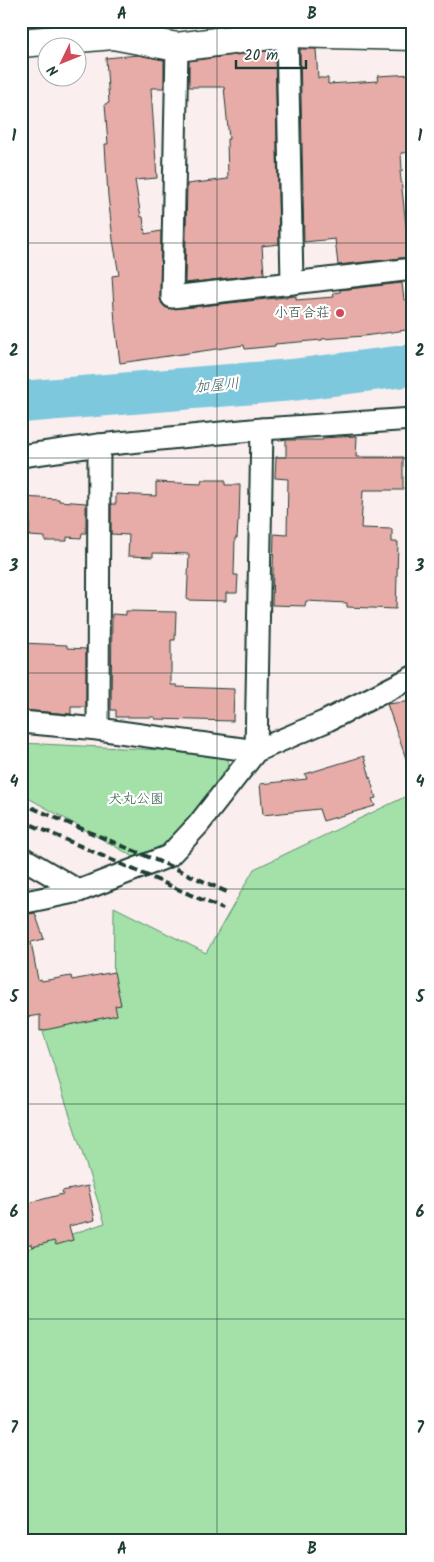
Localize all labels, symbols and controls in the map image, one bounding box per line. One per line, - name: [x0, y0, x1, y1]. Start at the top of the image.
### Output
- text: A: [117, 2, 127, 27]
- text: B: [307, 2, 317, 27]
- north arrow: [38, 38, 88, 88]
- scale bar: [236, 38, 306, 70]
- text: 20 m: [244, 44, 278, 68]
- text: N: [42, 59, 64, 81]
- text: 1: [12, 124, 17, 149]
- text: 1: [418, 124, 423, 149]
- place label: 小百合荘: [274, 302, 330, 324]
- marker: 小百合荘: [334, 307, 346, 319]
- text: 2: [9, 339, 19, 364]
- text: 2: [415, 339, 425, 364]
- water label: 加屋川: [194, 372, 240, 400]
- text: 3: [9, 554, 19, 579]
- text: 3: [415, 554, 425, 579]
- text: 4: [10, 770, 19, 795]
- text: 4: [416, 770, 425, 795]
- park label: 犬丸公園: [108, 788, 164, 810]
- text: 5: [9, 985, 20, 1010]
- text: 5: [415, 985, 426, 1010]
- text: 6: [10, 1200, 19, 1225]
- text: 6: [416, 1200, 425, 1225]
- text: 7: [10, 1416, 18, 1441]
- text: 7: [416, 1416, 424, 1441]
- text: A: [117, 1537, 127, 1562]
- text: B: [307, 1537, 317, 1562]

